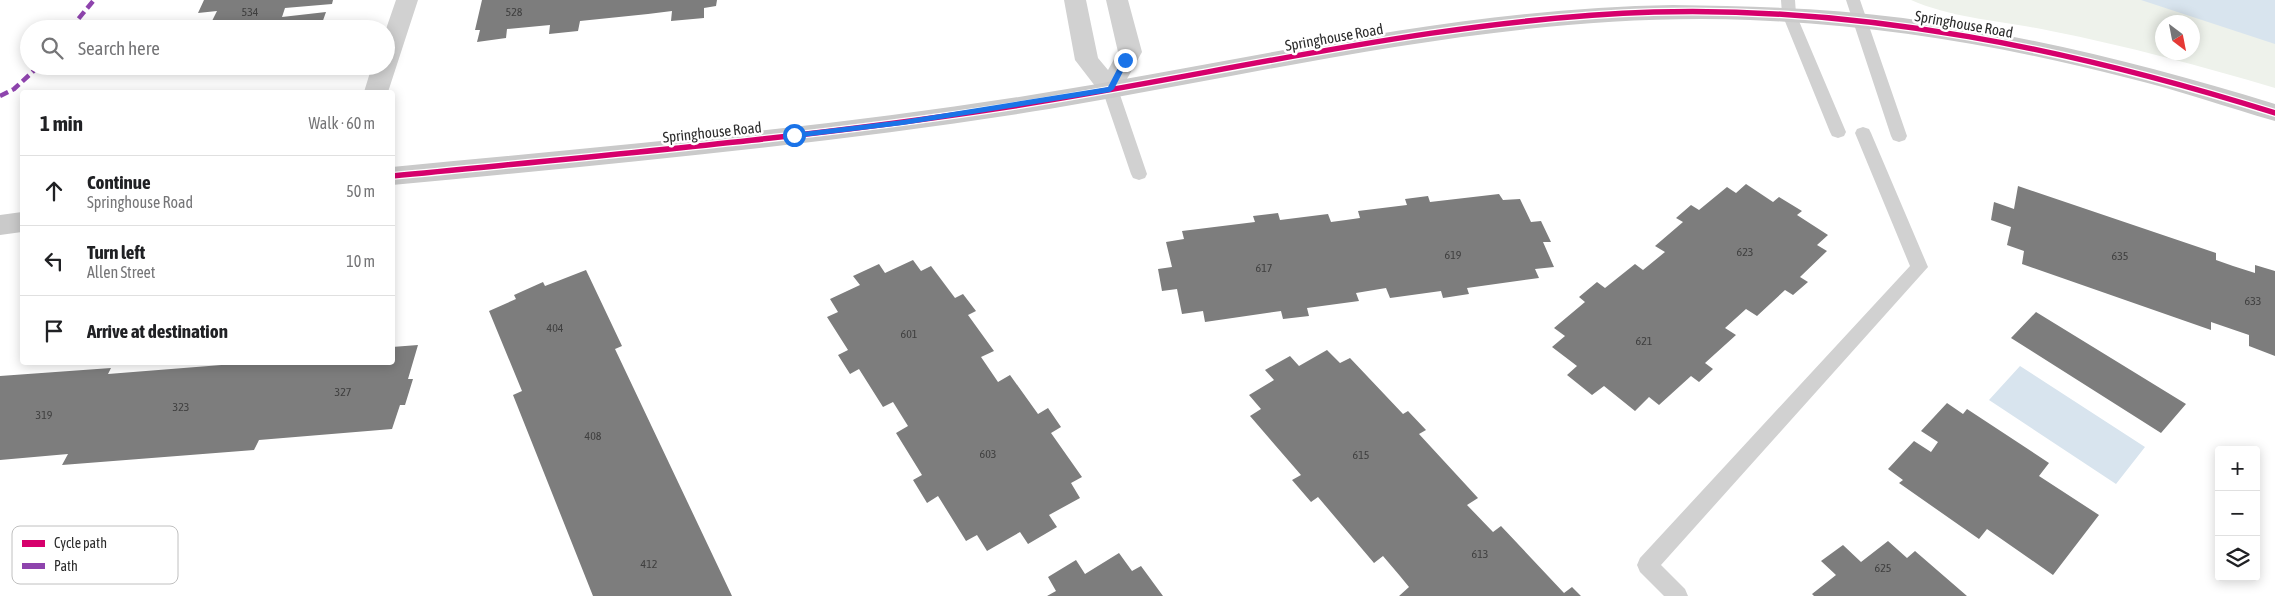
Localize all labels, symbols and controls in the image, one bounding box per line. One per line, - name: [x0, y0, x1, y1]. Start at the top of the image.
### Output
- house number: 534: [242, 5, 259, 19]
- house number: 528: [506, 5, 523, 19]
- street label: Springhouse Road: [1914, 7, 2014, 41]
- north arrow: [2155, 15, 2200, 60]
- search box: [20, 20, 395, 75]
- street label: Springhouse Road: [1284, 20, 1384, 54]
- icon: search: [38, 34, 66, 62]
- text: Search here: [78, 37, 160, 59]
- route end: [1114, 49, 1137, 72]
- text: 1 min: [40, 111, 83, 135]
- text: Walk · 60 m: [309, 114, 375, 132]
- street label: Springhouse Road: [662, 118, 762, 146]
- route start: [783, 124, 806, 147]
- text: Continue: [87, 171, 151, 193]
- icon: ahead: [40, 177, 68, 205]
- text: 50 m: [346, 182, 375, 200]
- text: Springhouse Road: [87, 193, 193, 211]
- text: Turn left: [87, 241, 145, 263]
- house number: 623: [1737, 245, 1753, 259]
- icon: left: [40, 247, 68, 275]
- house number: 619: [1445, 248, 1462, 262]
- house number: 635: [2112, 249, 2128, 263]
- text: 10 m: [346, 252, 375, 270]
- house number: 617: [1256, 261, 1273, 275]
- text: Allen Street: [87, 263, 155, 281]
- house number: 633: [2245, 294, 2261, 308]
- icon: arrive: [40, 317, 68, 345]
- text: Arrive at destination: [87, 320, 228, 342]
- house number: 404: [547, 321, 564, 335]
- house number: 601: [901, 327, 918, 341]
- house number: 621: [1636, 334, 1653, 348]
- house number: 327: [335, 385, 352, 399]
- house number: 323: [173, 400, 189, 414]
- house number: 319: [36, 408, 53, 422]
- house number: 408: [585, 429, 602, 443]
- map controls: [2215, 446, 2260, 581]
- button: +: [2215, 446, 2260, 491]
- house number: 603: [980, 447, 996, 461]
- house number: 615: [1353, 448, 1369, 462]
- button: −: [2215, 491, 2260, 536]
- legend: [12, 526, 178, 584]
- text: Cycle path: [54, 535, 107, 551]
- button: layers: [2215, 536, 2260, 581]
- house number: 613: [1472, 547, 1488, 561]
- house number: 412: [641, 557, 657, 571]
- text: Path: [54, 558, 78, 574]
- house number: 625: [1875, 561, 1891, 575]

